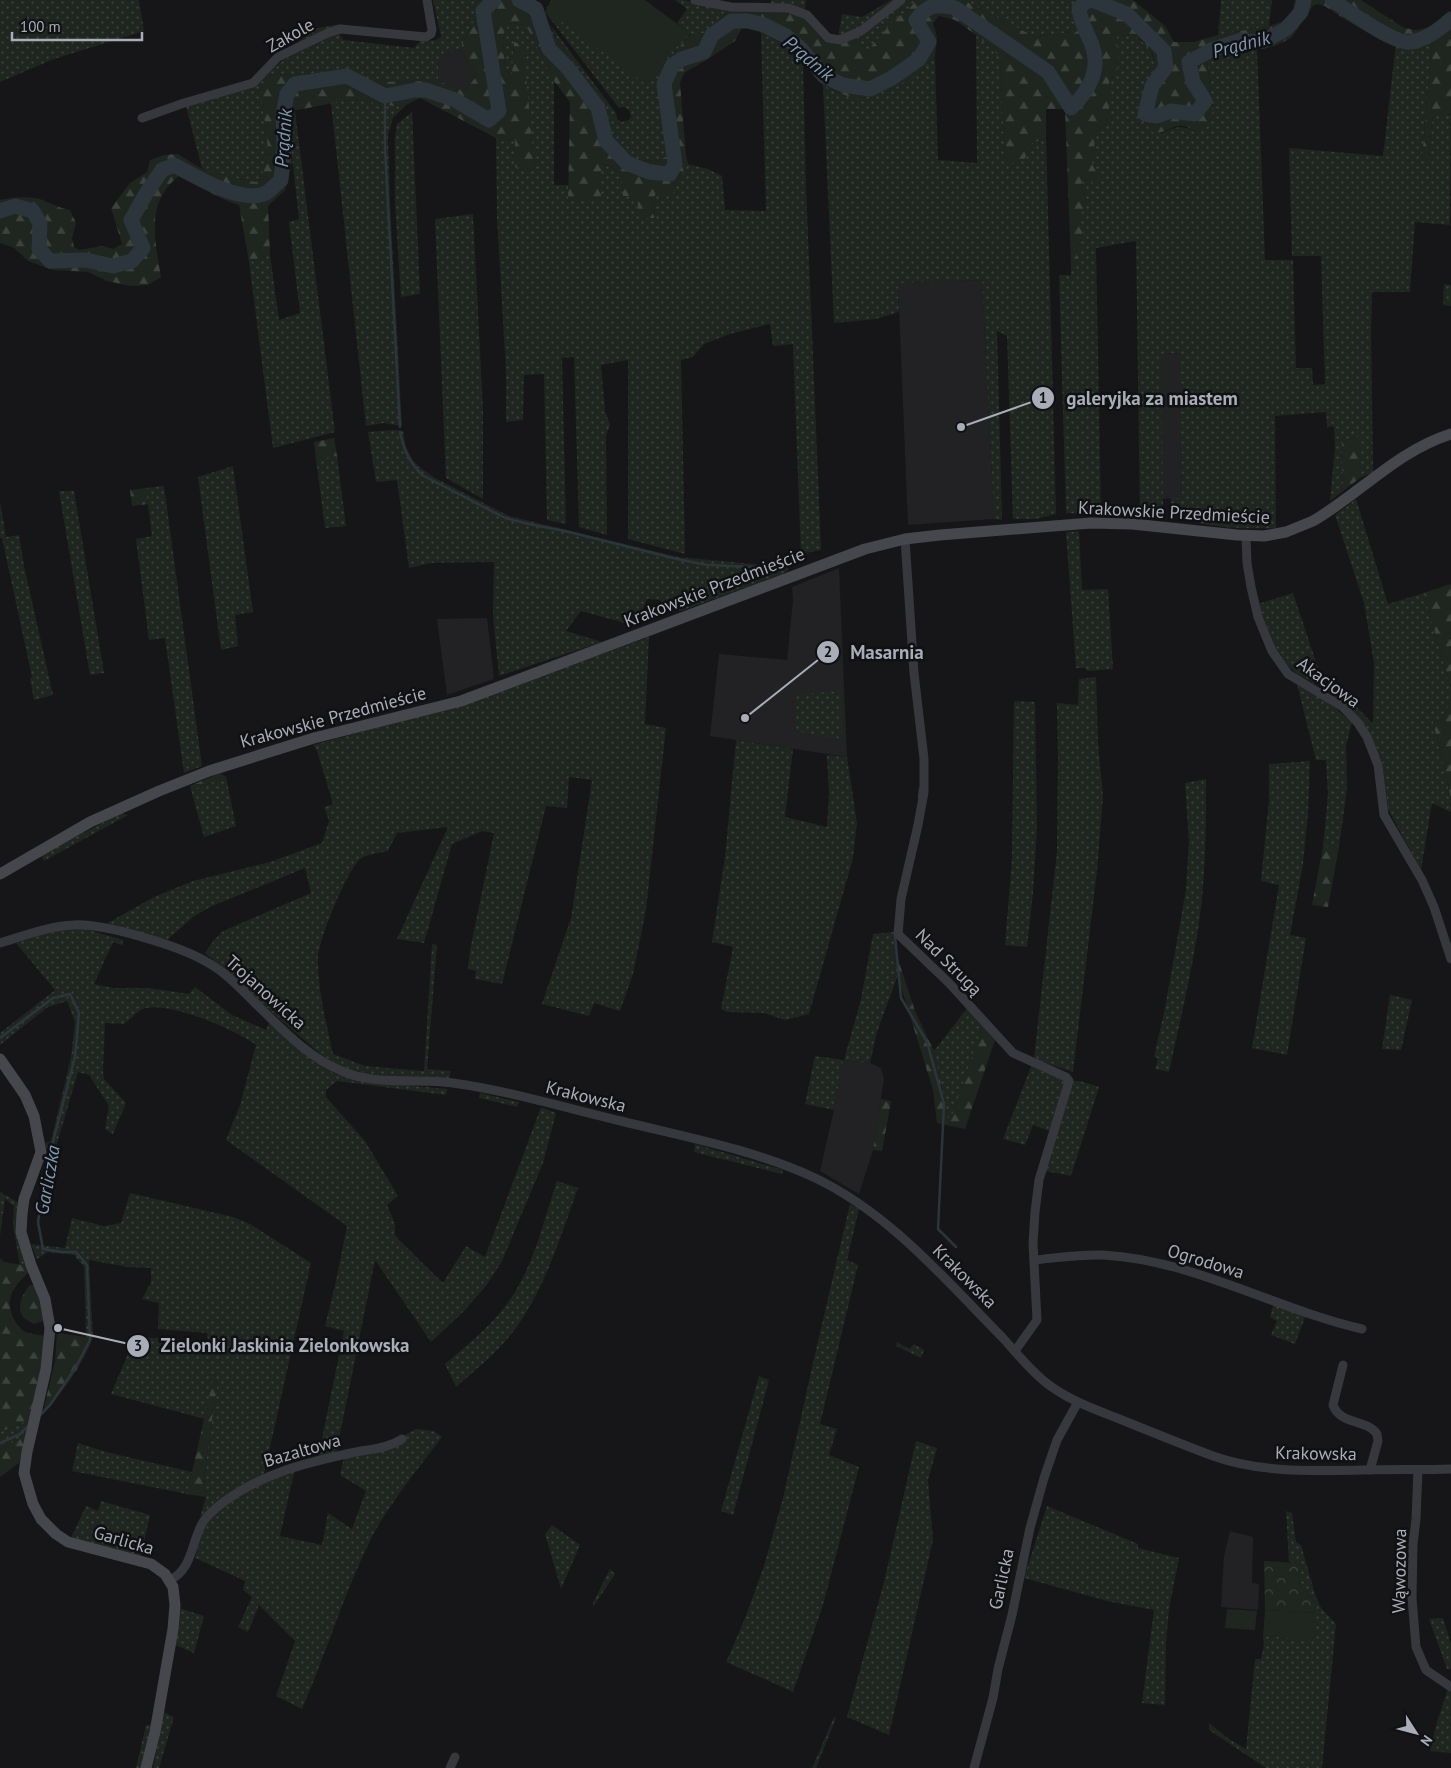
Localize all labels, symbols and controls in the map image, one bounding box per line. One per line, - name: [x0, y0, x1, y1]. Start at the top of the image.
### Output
- scale bar: [12, 10, 142, 42]
- street label: Zakole: [262, 13, 318, 57]
- text: 100 m: [20, 17, 61, 36]
- water label: Prądnik: [1210, 24, 1274, 63]
- water label: Prądnik: [779, 30, 840, 87]
- water label: Prądnik: [269, 106, 297, 168]
- callout: galeryjka za miastem: [1031, 381, 1247, 415]
- text: galeryjka za miastem: [1066, 386, 1238, 410]
- text: 1: [1039, 388, 1047, 407]
- street label: Krakowskie Przedmieście: [1078, 495, 1270, 529]
- street label: Krakowskie Przedmieście: [620, 542, 808, 632]
- callout: Masarnia: [815, 635, 934, 669]
- text: Masarnia: [850, 640, 924, 664]
- text: 2: [824, 642, 832, 661]
- street label: Akacjowa: [1293, 651, 1365, 713]
- street label: Krakowskie Przedmieście: [237, 681, 429, 753]
- street label: Nad Strugą: [911, 924, 987, 1000]
- street label: Trojanowicka: [221, 950, 311, 1034]
- street label: Krakowska: [544, 1075, 628, 1117]
- water label: Garliczka: [29, 1143, 65, 1217]
- street label: Ogrodowa: [1165, 1238, 1247, 1284]
- street label: Krakowska: [928, 1239, 1002, 1313]
- callout: Zielonki Jaskinia Zielonkowska: [125, 1329, 419, 1363]
- text: Zielonki Jaskinia Zielonkowska: [161, 1333, 409, 1357]
- text: 3: [134, 1336, 142, 1355]
- street label: Bazaltowa: [261, 1428, 343, 1472]
- street label: Krakowska: [1275, 1441, 1357, 1465]
- street label: Garlicka: [91, 1520, 157, 1560]
- street label: Wąwozowa: [1387, 1528, 1411, 1614]
- street label: Garlicka: [983, 1546, 1019, 1612]
- north arrow: [1391, 1708, 1441, 1758]
- text: N: [1417, 1732, 1437, 1750]

